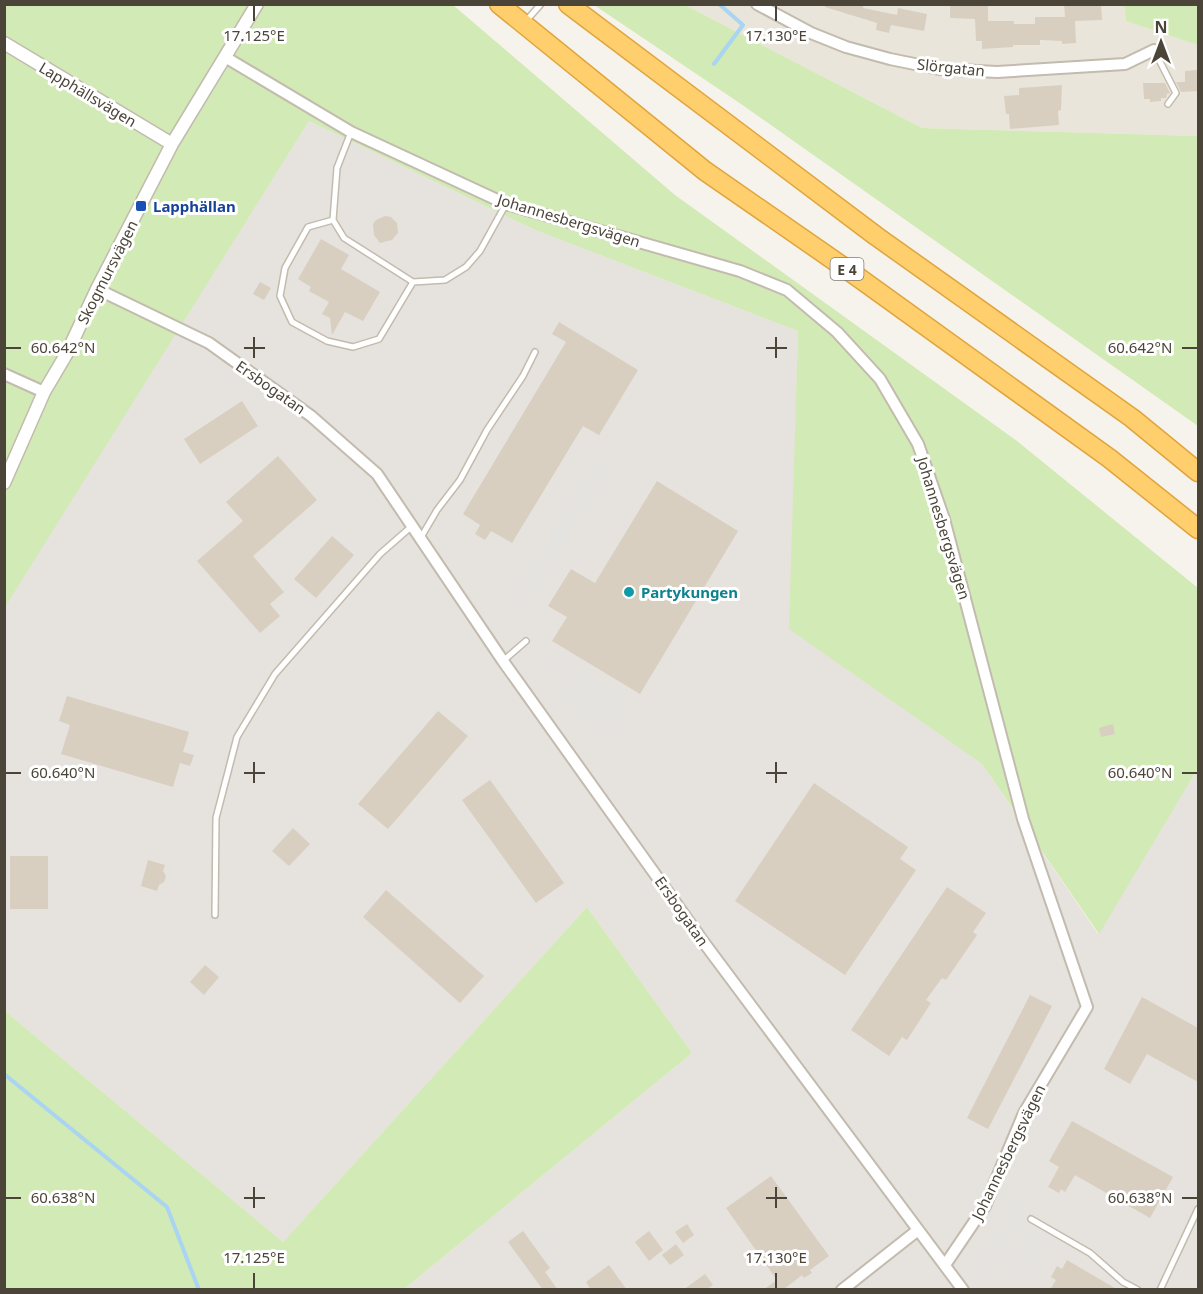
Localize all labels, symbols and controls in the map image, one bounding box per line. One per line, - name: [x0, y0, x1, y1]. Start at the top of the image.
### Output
- north arrow: [1131, 12, 1191, 72]
- text: N: [1154, 16, 1168, 38]
- text: 17.125°E: [223, 25, 285, 45]
- text: 17.130°E: [745, 25, 807, 45]
- street label: Slörgatan: [916, 54, 986, 80]
- street label: Lapphällsvägen: [36, 57, 140, 131]
- street label: Johannesbergsvägen: [493, 188, 643, 251]
- place label: Lapphällan: [153, 196, 236, 216]
- marker: Lapphällan: [134, 199, 148, 213]
- street label: Skogmursvägen: [72, 217, 142, 327]
- road number: E 4: [830, 258, 864, 280]
- text: 60.642°N: [31, 337, 95, 357]
- text: 60.642°N: [1108, 337, 1172, 357]
- street label: Ersbogatan: [232, 356, 310, 418]
- street label: Johannesbergsvägen: [912, 452, 975, 602]
- place label: Partykungen: [641, 582, 738, 602]
- marker: Partykungen: [622, 585, 636, 599]
- text: 60.640°N: [31, 762, 95, 782]
- text: 60.640°N: [1108, 762, 1172, 782]
- street label: Ersbogatan: [651, 872, 713, 950]
- street label: Johannesbergsvägen: [966, 1081, 1049, 1225]
- text: 60.638°N: [31, 1187, 95, 1207]
- text: 60.638°N: [1108, 1187, 1172, 1207]
- text: 17.125°E: [223, 1247, 285, 1267]
- text: 17.130°E: [745, 1247, 807, 1267]

